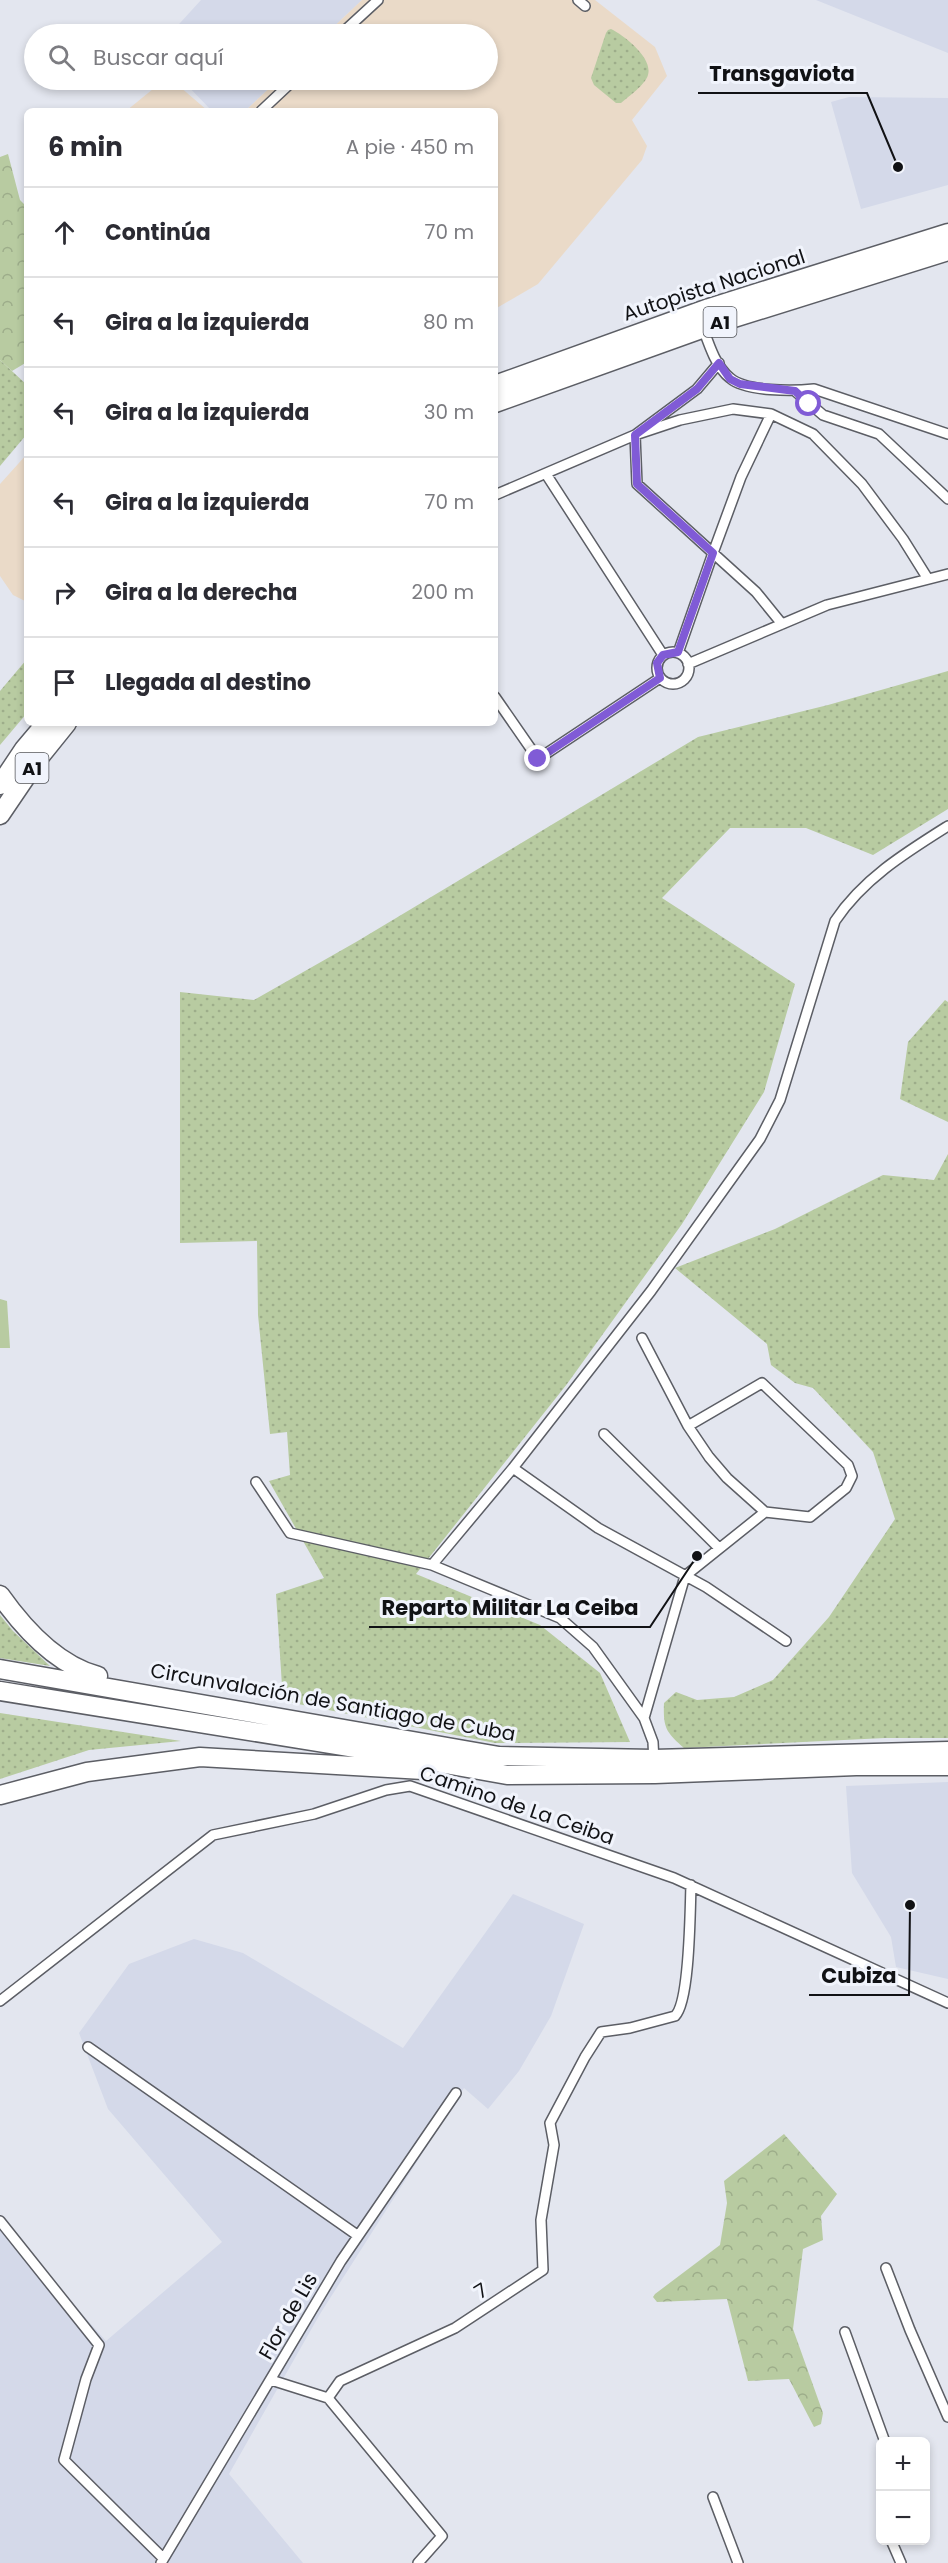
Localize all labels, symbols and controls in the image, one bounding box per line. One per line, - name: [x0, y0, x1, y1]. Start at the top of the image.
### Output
- search box: [24, 24, 498, 90]
- icon: search: [45, 41, 78, 74]
- text: Buscar aquí: [93, 42, 224, 73]
- callout: Transgaviota: [698, 54, 867, 93]
- text: Transgaviota: [709, 59, 855, 88]
- text: 6 min: [48, 129, 123, 165]
- text: A pie · 450 m: [346, 133, 474, 161]
- icon: ahead: [48, 216, 81, 249]
- text: Continúa: [105, 217, 211, 248]
- text: 70 m: [425, 218, 474, 246]
- street label: Autopista Nacional: [619, 242, 809, 328]
- icon: left: [48, 306, 81, 339]
- text: Gira a la izquierda: [105, 307, 309, 338]
- road number: A1: [704, 307, 736, 337]
- text: 80 m: [423, 308, 474, 336]
- route start: [795, 390, 821, 416]
- icon: left: [48, 396, 81, 429]
- text: Gira a la izquierda: [105, 397, 309, 428]
- text: 30 m: [424, 398, 474, 426]
- icon: left: [48, 486, 81, 519]
- text: Gira a la izquierda: [105, 487, 309, 518]
- text: 70 m: [425, 488, 474, 516]
- icon: right: [48, 576, 81, 609]
- text: Gira a la derecha: [105, 577, 298, 608]
- text: 200 m: [411, 578, 474, 606]
- icon: arrive: [48, 666, 81, 699]
- text: Llegada al destino: [105, 667, 311, 698]
- route end: [524, 745, 550, 771]
- road number: A1: [15, 753, 48, 783]
- callout: Reparto Militar La Ceiba: [369, 1588, 650, 1627]
- text: Reparto Militar La Ceiba: [382, 1593, 638, 1622]
- street label: Circunvalación de Santiago de Cuba: [148, 1656, 518, 1748]
- street label: Camino de La Ceiba: [416, 1759, 618, 1851]
- callout: Cubiza: [809, 1956, 909, 1995]
- text: Cubiza: [821, 1961, 897, 1990]
- street label: Flor de Lis: [252, 2267, 324, 2365]
- street label: 7: [469, 2276, 493, 2306]
- map controls: [876, 2437, 930, 2545]
- button: +: [876, 2437, 930, 2491]
- button: −: [876, 2491, 930, 2545]

